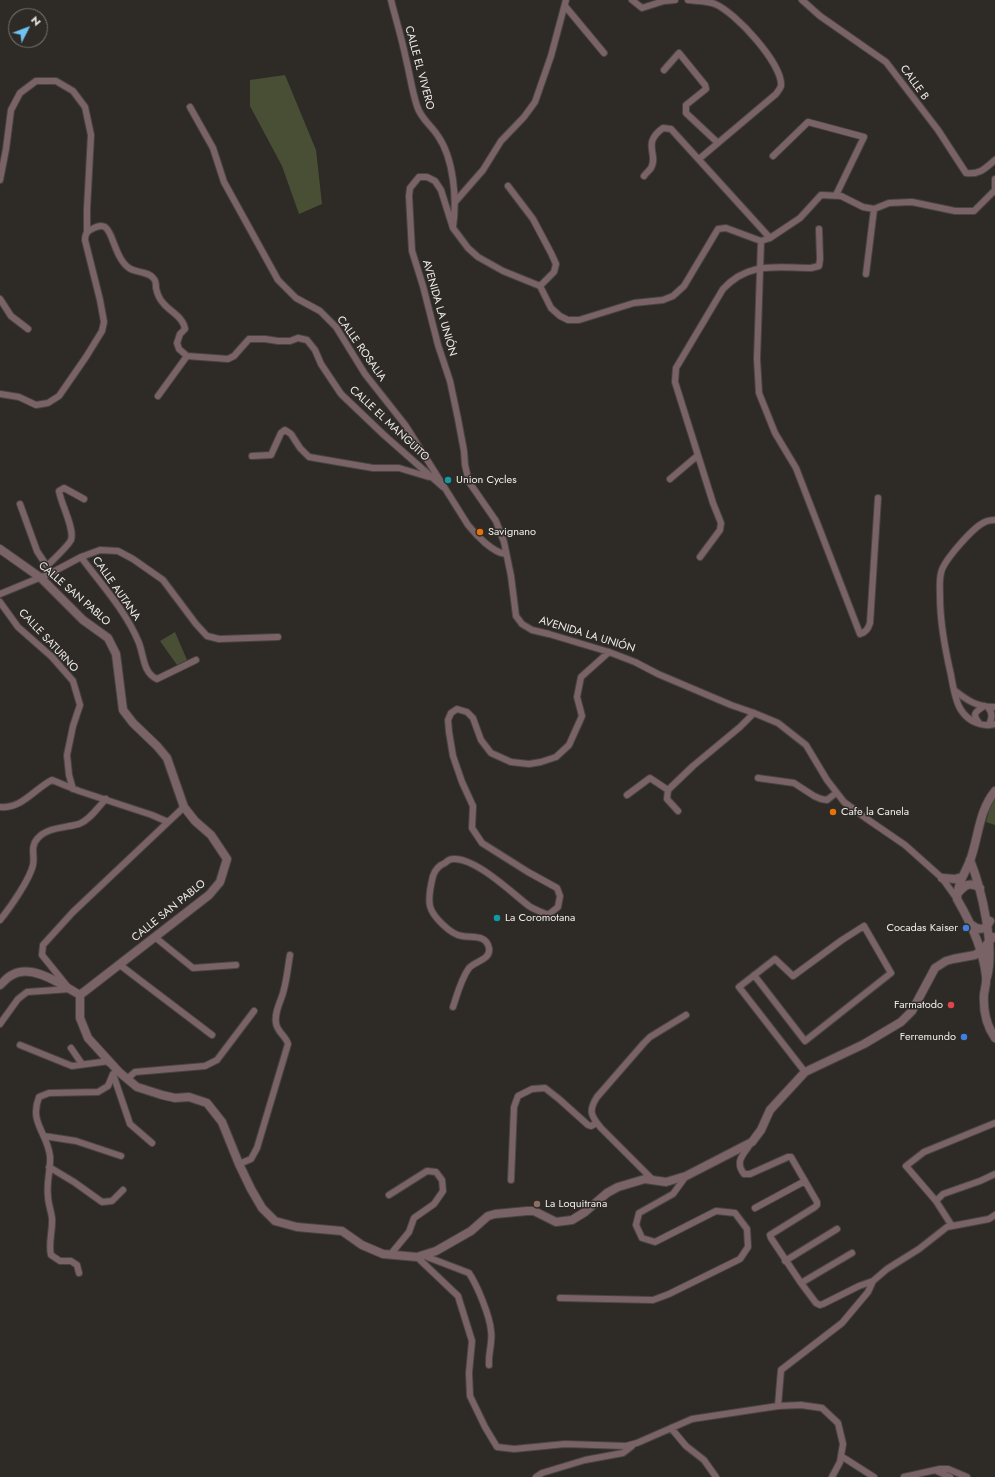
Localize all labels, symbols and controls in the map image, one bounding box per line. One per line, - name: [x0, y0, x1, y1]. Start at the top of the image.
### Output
- north arrow: [8, 8, 48, 48]
- text: N: [27, 12, 45, 29]
- street label: CALLE EL VIVERO: [401, 25, 437, 111]
- street label: CALLE B: [897, 63, 931, 103]
- street label: AVENIDA LA UNIÓN: [419, 258, 459, 358]
- street label: CALLE ROSALIA: [334, 314, 388, 384]
- street label: CALLE EL MANGUITO: [346, 384, 432, 464]
- place label: Union Cycles: [456, 473, 517, 487]
- marker: Union Cycles: [443, 475, 453, 485]
- place label: Savignano: [488, 525, 536, 539]
- marker: Savignano: [475, 527, 485, 537]
- street label: CALLE AUTANA: [89, 554, 143, 624]
- street label: CALLE SAN PABLO: [35, 559, 113, 629]
- street label: CALLE SATURNO: [15, 607, 81, 675]
- street label: AVENIDA LA UNIÓN: [537, 614, 637, 656]
- place label: Cafe la Canela: [841, 805, 909, 819]
- marker: Cafe la Canela: [828, 807, 838, 817]
- street label: CALLE SAN PABLO: [130, 877, 208, 945]
- place label: La Coromotana: [505, 911, 575, 925]
- marker: La Coromotana: [492, 913, 502, 923]
- place label: Cocadas Kaiser: [886, 921, 958, 935]
- marker: Cocadas Kaiser: [961, 923, 971, 933]
- place label: Farmatodo: [894, 998, 943, 1012]
- marker: Farmatodo: [946, 1000, 956, 1010]
- place label: Ferremundo: [900, 1030, 956, 1044]
- marker: Ferremundo: [959, 1032, 969, 1042]
- place label: La Loquitrana: [545, 1197, 607, 1211]
- marker: La Loquitrana: [532, 1199, 542, 1209]

